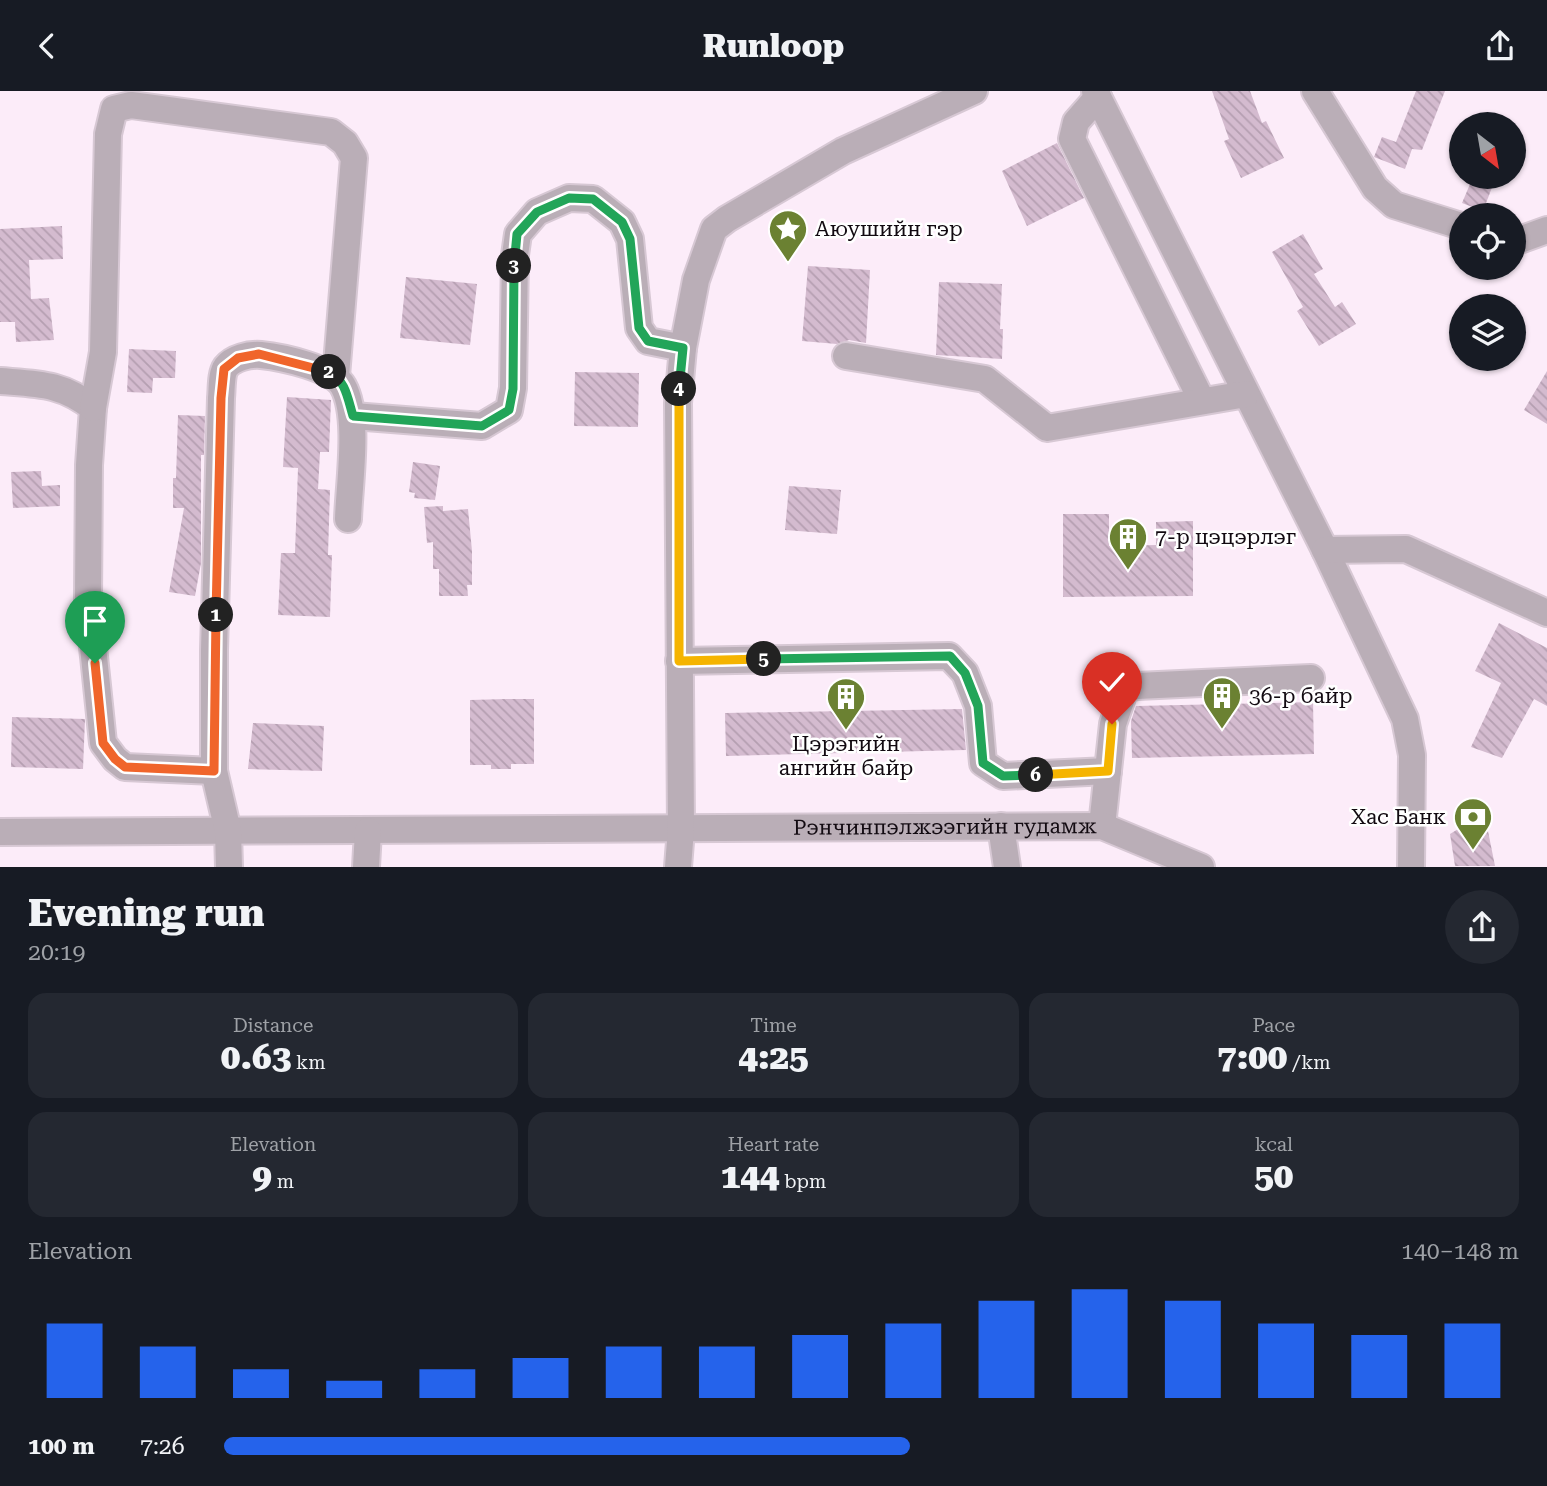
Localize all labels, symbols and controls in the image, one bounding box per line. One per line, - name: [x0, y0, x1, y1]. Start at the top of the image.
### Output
- icon: back: [28, 27, 66, 65]
- text: Runloop: [703, 27, 844, 65]
- icon: share: [1481, 27, 1519, 65]
- north arrow: [1449, 112, 1526, 189]
- map controls: [1449, 112, 1526, 371]
- button: locate: [1449, 203, 1526, 280]
- place icon: Аюушийн гэр: [767, 208, 809, 263]
- place label: Аюушийн гэр: [815, 217, 963, 241]
- pin: 3: [496, 249, 532, 283]
- text: 3: [508, 254, 519, 277]
- button: layers: [1449, 294, 1526, 371]
- pin: 2: [312, 355, 346, 389]
- text: 2: [323, 360, 334, 383]
- pin: 4: [662, 371, 696, 407]
- text: 4: [673, 377, 684, 400]
- building icon: 7-р цэцэрлэг: [1107, 516, 1149, 571]
- place label: 7-р цэцэрлэг: [1155, 525, 1297, 549]
- pin: [65, 591, 125, 663]
- pin: 1: [198, 597, 234, 633]
- icon: arrive: [76, 602, 114, 640]
- text: 1: [210, 603, 221, 626]
- pin: 5: [746, 641, 782, 677]
- text: 5: [758, 647, 769, 670]
- pin: [1082, 652, 1142, 724]
- icon: check: [1093, 663, 1131, 701]
- building icon: 36-р байр: [1201, 675, 1243, 730]
- building icon: Цэрэгийн ангийн байр: [825, 676, 867, 731]
- place label: 36-р байр: [1249, 684, 1353, 708]
- place label: Цэрэгийн ангийн байр: [779, 732, 913, 780]
- pin: 6: [1018, 757, 1054, 793]
- text: 6: [1030, 763, 1041, 786]
- bank icon: Хас Банк: [1452, 796, 1494, 851]
- place label: Хас Банк: [1351, 805, 1446, 829]
- street label: Рэнчинпэлжээгийн гудамж: [793, 814, 1097, 840]
- button: share: [1445, 890, 1519, 964]
- text: Evening run: [28, 891, 264, 935]
- text: 20:19: [28, 939, 85, 966]
- text: Distance: [233, 1014, 313, 1037]
- text: Time: [750, 1014, 797, 1037]
- text: Pace: [1252, 1014, 1295, 1037]
- text: 0.63: [221, 1037, 291, 1078]
- text: 4:25: [738, 1037, 809, 1078]
- text: 7:00: [1217, 1037, 1287, 1078]
- text: km: [291, 1051, 325, 1074]
- text: /km: [1287, 1051, 1331, 1074]
- text: Elevation: [230, 1133, 316, 1156]
- text: Heart rate: [728, 1133, 819, 1156]
- text: kcal: [1255, 1133, 1293, 1156]
- text: 9: [252, 1156, 272, 1197]
- text: 144: [721, 1156, 779, 1197]
- text: 50: [1254, 1156, 1293, 1197]
- text: m: [272, 1170, 294, 1193]
- text: bpm: [779, 1170, 826, 1193]
- text: Elevation: [28, 1238, 132, 1265]
- text: 140–148 m: [1401, 1238, 1519, 1265]
- text: 100 m: [28, 1433, 95, 1460]
- text: 7:26: [140, 1433, 185, 1460]

